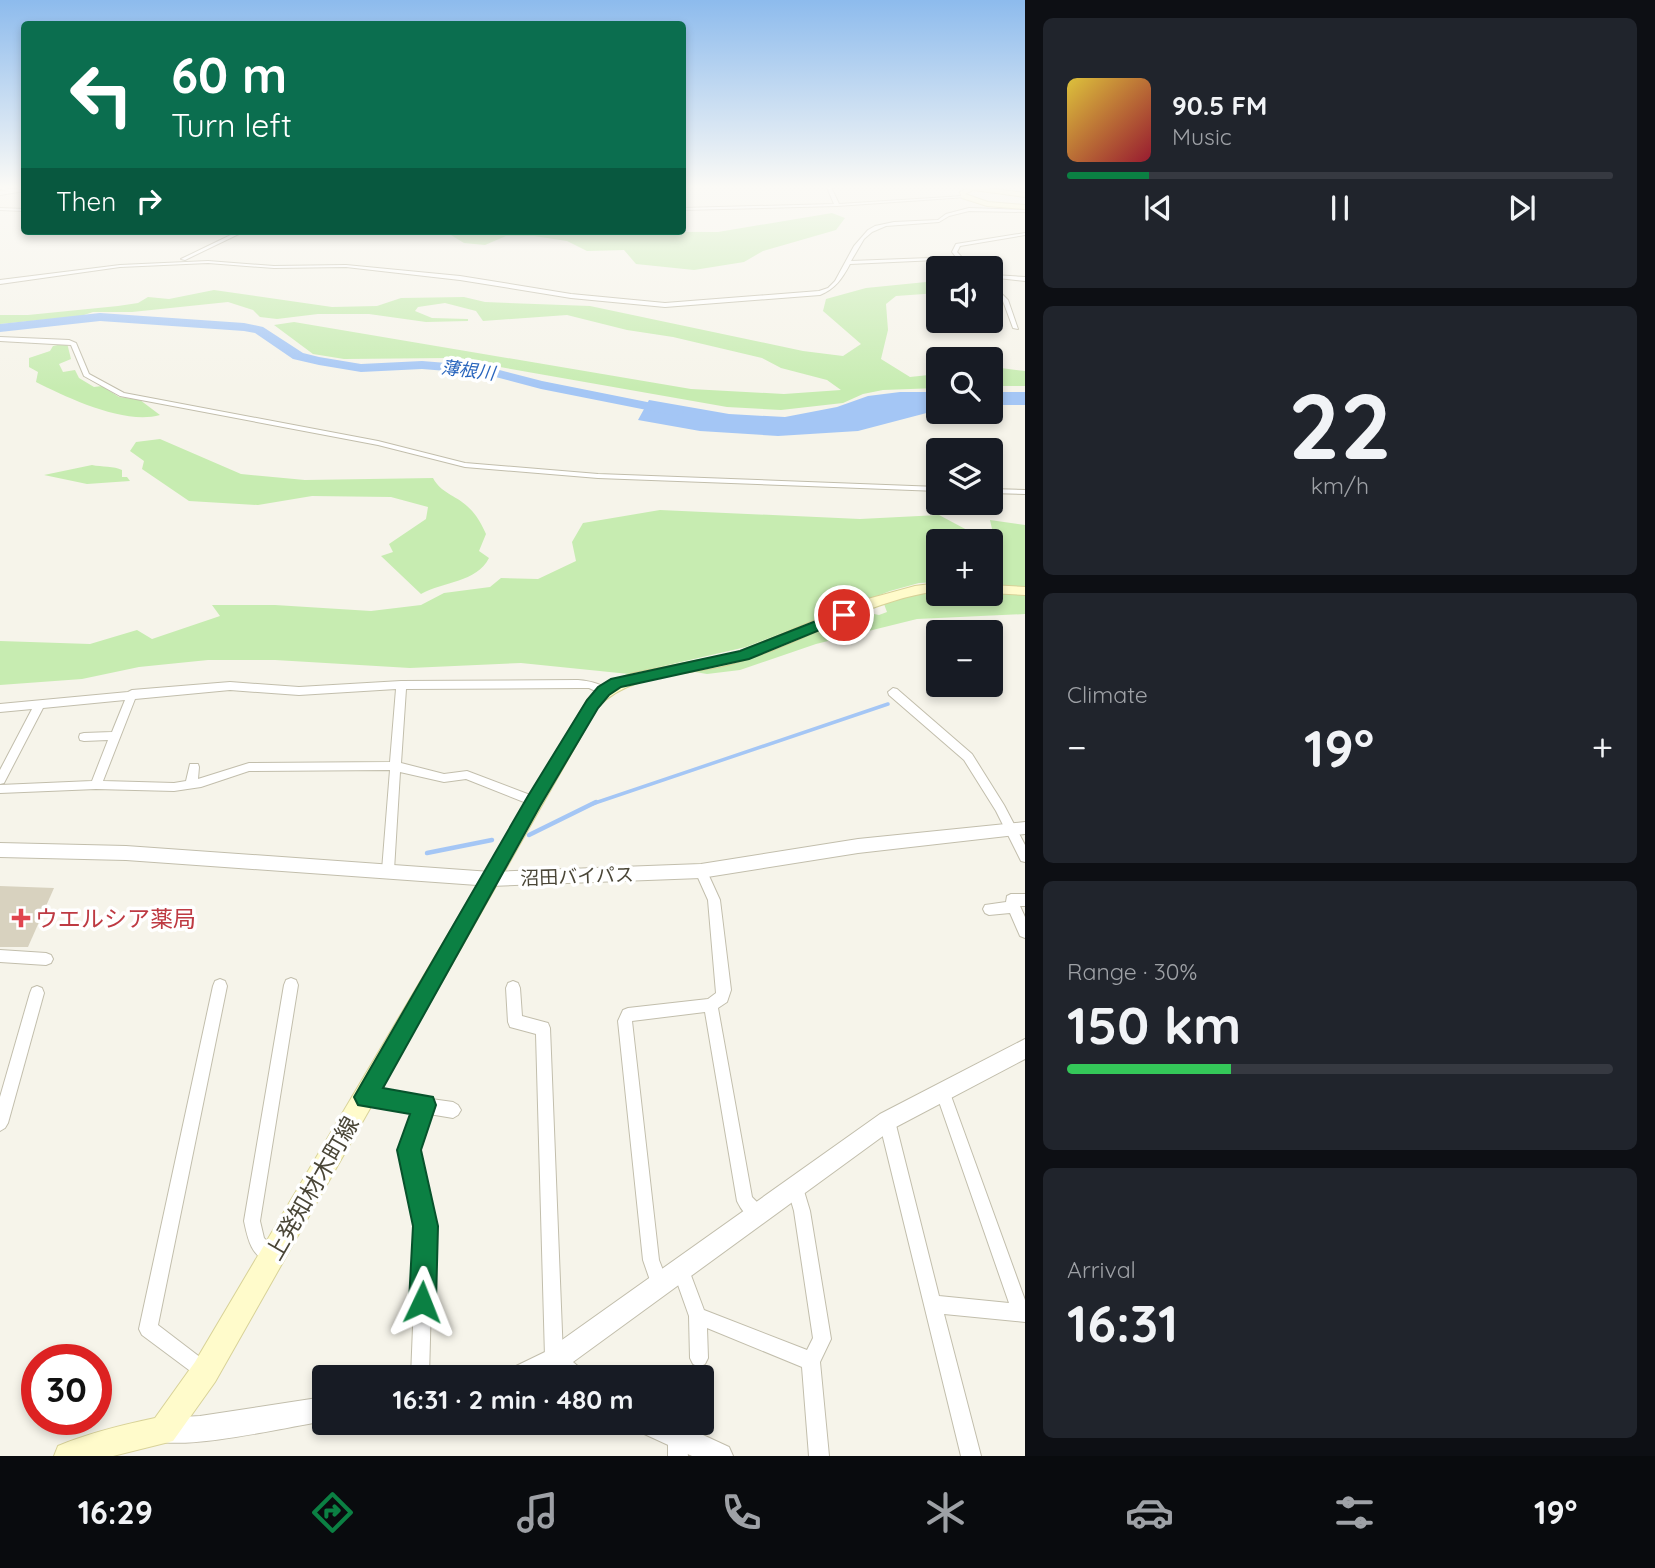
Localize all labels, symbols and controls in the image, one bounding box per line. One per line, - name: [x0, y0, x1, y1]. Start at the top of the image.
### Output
- text: 60 m: [171, 44, 287, 105]
- icon: left: [56, 49, 147, 140]
- text: 90.5 FM: [1172, 89, 1267, 122]
- text: Turn left: [171, 105, 292, 145]
- text: Music: [1172, 122, 1232, 151]
- icon: right: [130, 182, 168, 220]
- text: Then: [56, 185, 116, 218]
- icon: previous: [1139, 189, 1177, 227]
- icon: pause: [1321, 189, 1359, 227]
- icon: next: [1503, 189, 1541, 227]
- map controls: [926, 256, 1003, 697]
- button: sound: [926, 256, 1003, 333]
- button: search: [926, 347, 1003, 424]
- water label: 薄根川: [440, 355, 498, 385]
- text: 22: [1288, 368, 1392, 482]
- button: layers: [926, 438, 1003, 515]
- text: km/h: [1311, 471, 1369, 500]
- button: +: [926, 529, 1003, 606]
- pin: [814, 585, 874, 645]
- icon: arrive: [825, 596, 863, 634]
- button: −: [926, 620, 1003, 697]
- text: Climate: [1067, 680, 1148, 709]
- text: 19°: [1304, 715, 1374, 780]
- text: −: [1067, 723, 1087, 771]
- text: +: [1592, 723, 1613, 771]
- street label: 沼田バイパス: [520, 862, 634, 890]
- place label: ウエルシア薬局: [35, 904, 196, 933]
- marker: ウエルシア薬局: [13, 910, 29, 926]
- text: Range · 30%: [1067, 957, 1197, 986]
- text: 150 km: [1067, 992, 1241, 1057]
- street label: 上発知材木町線: [259, 1111, 365, 1265]
- text: Arrival: [1067, 1255, 1136, 1284]
- position arrow: [385, 1265, 459, 1339]
- text: 16:31: [1067, 1290, 1178, 1355]
- speed limit sign: 30: [21, 1344, 112, 1435]
- text: 16:31 · 2 min · 480 m: [393, 1383, 633, 1416]
- icon: directions: [308, 1488, 357, 1537]
- icon: music: [513, 1488, 562, 1537]
- icon: phone: [717, 1488, 766, 1537]
- icon: climate: [921, 1488, 970, 1537]
- icon: car: [1125, 1488, 1174, 1537]
- icon: filters: [1330, 1488, 1379, 1537]
- text: 16:29: [78, 1492, 153, 1532]
- text: 19°: [1534, 1492, 1577, 1532]

